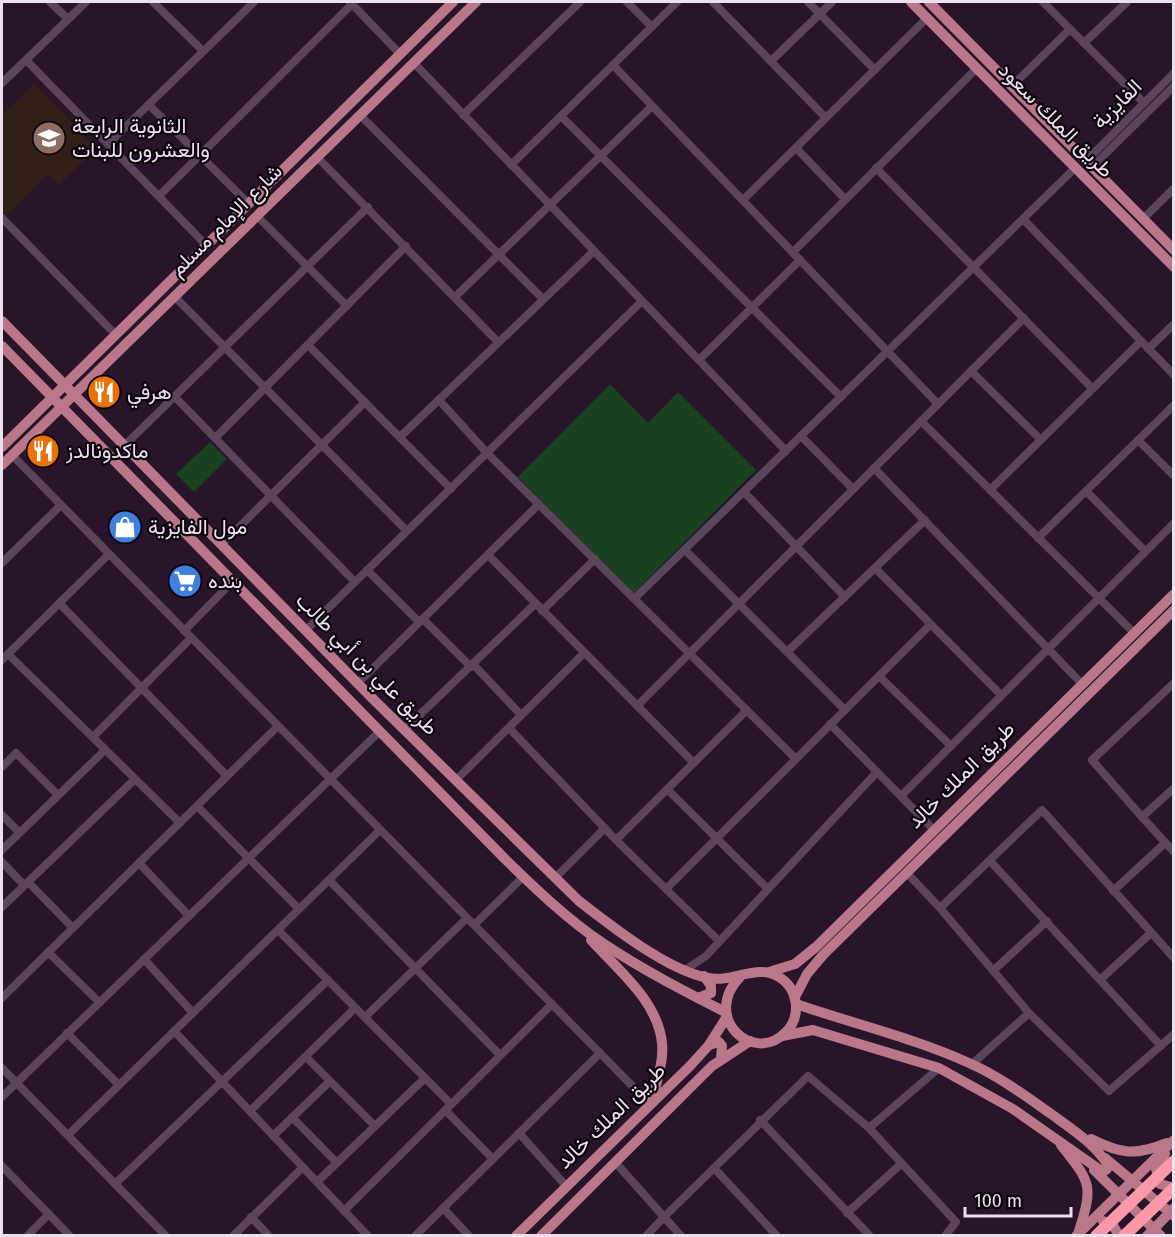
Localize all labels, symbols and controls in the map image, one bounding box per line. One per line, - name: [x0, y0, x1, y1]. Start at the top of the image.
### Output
- street label: طريق الملك سعود: [993, 57, 1119, 183]
- street label: الفايزية: [1087, 74, 1147, 134]
- place label: الثانوية الرابعة والعشرون للبنات: [72, 113, 210, 163]
- school or university icon: الثانوية الرابعة والعشرون للبنات: [31, 120, 67, 156]
- street label: شارع الإمام مسلم: [164, 158, 288, 282]
- restaurant icon: هرفي: [86, 374, 122, 410]
- place label: هرفي: [127, 379, 172, 409]
- restaurant icon: ماكدونالدز: [25, 433, 61, 469]
- place label: ماكدونالدز: [65, 438, 148, 464]
- shop icon: مول الفايزية: [107, 509, 143, 545]
- place label: مول الفايزية: [148, 514, 247, 540]
- supermarket icon: بنده: [167, 563, 203, 599]
- place label: بنده: [208, 568, 242, 594]
- street label: طريق علي بن أبي طالب: [288, 587, 444, 743]
- street label: طريق الملك خالد: [902, 716, 1020, 834]
- street label: طريق الملك خالد: [551, 1058, 671, 1174]
- scale bar: [965, 1180, 1072, 1218]
- text: 100 m: [974, 1190, 1022, 1212]

